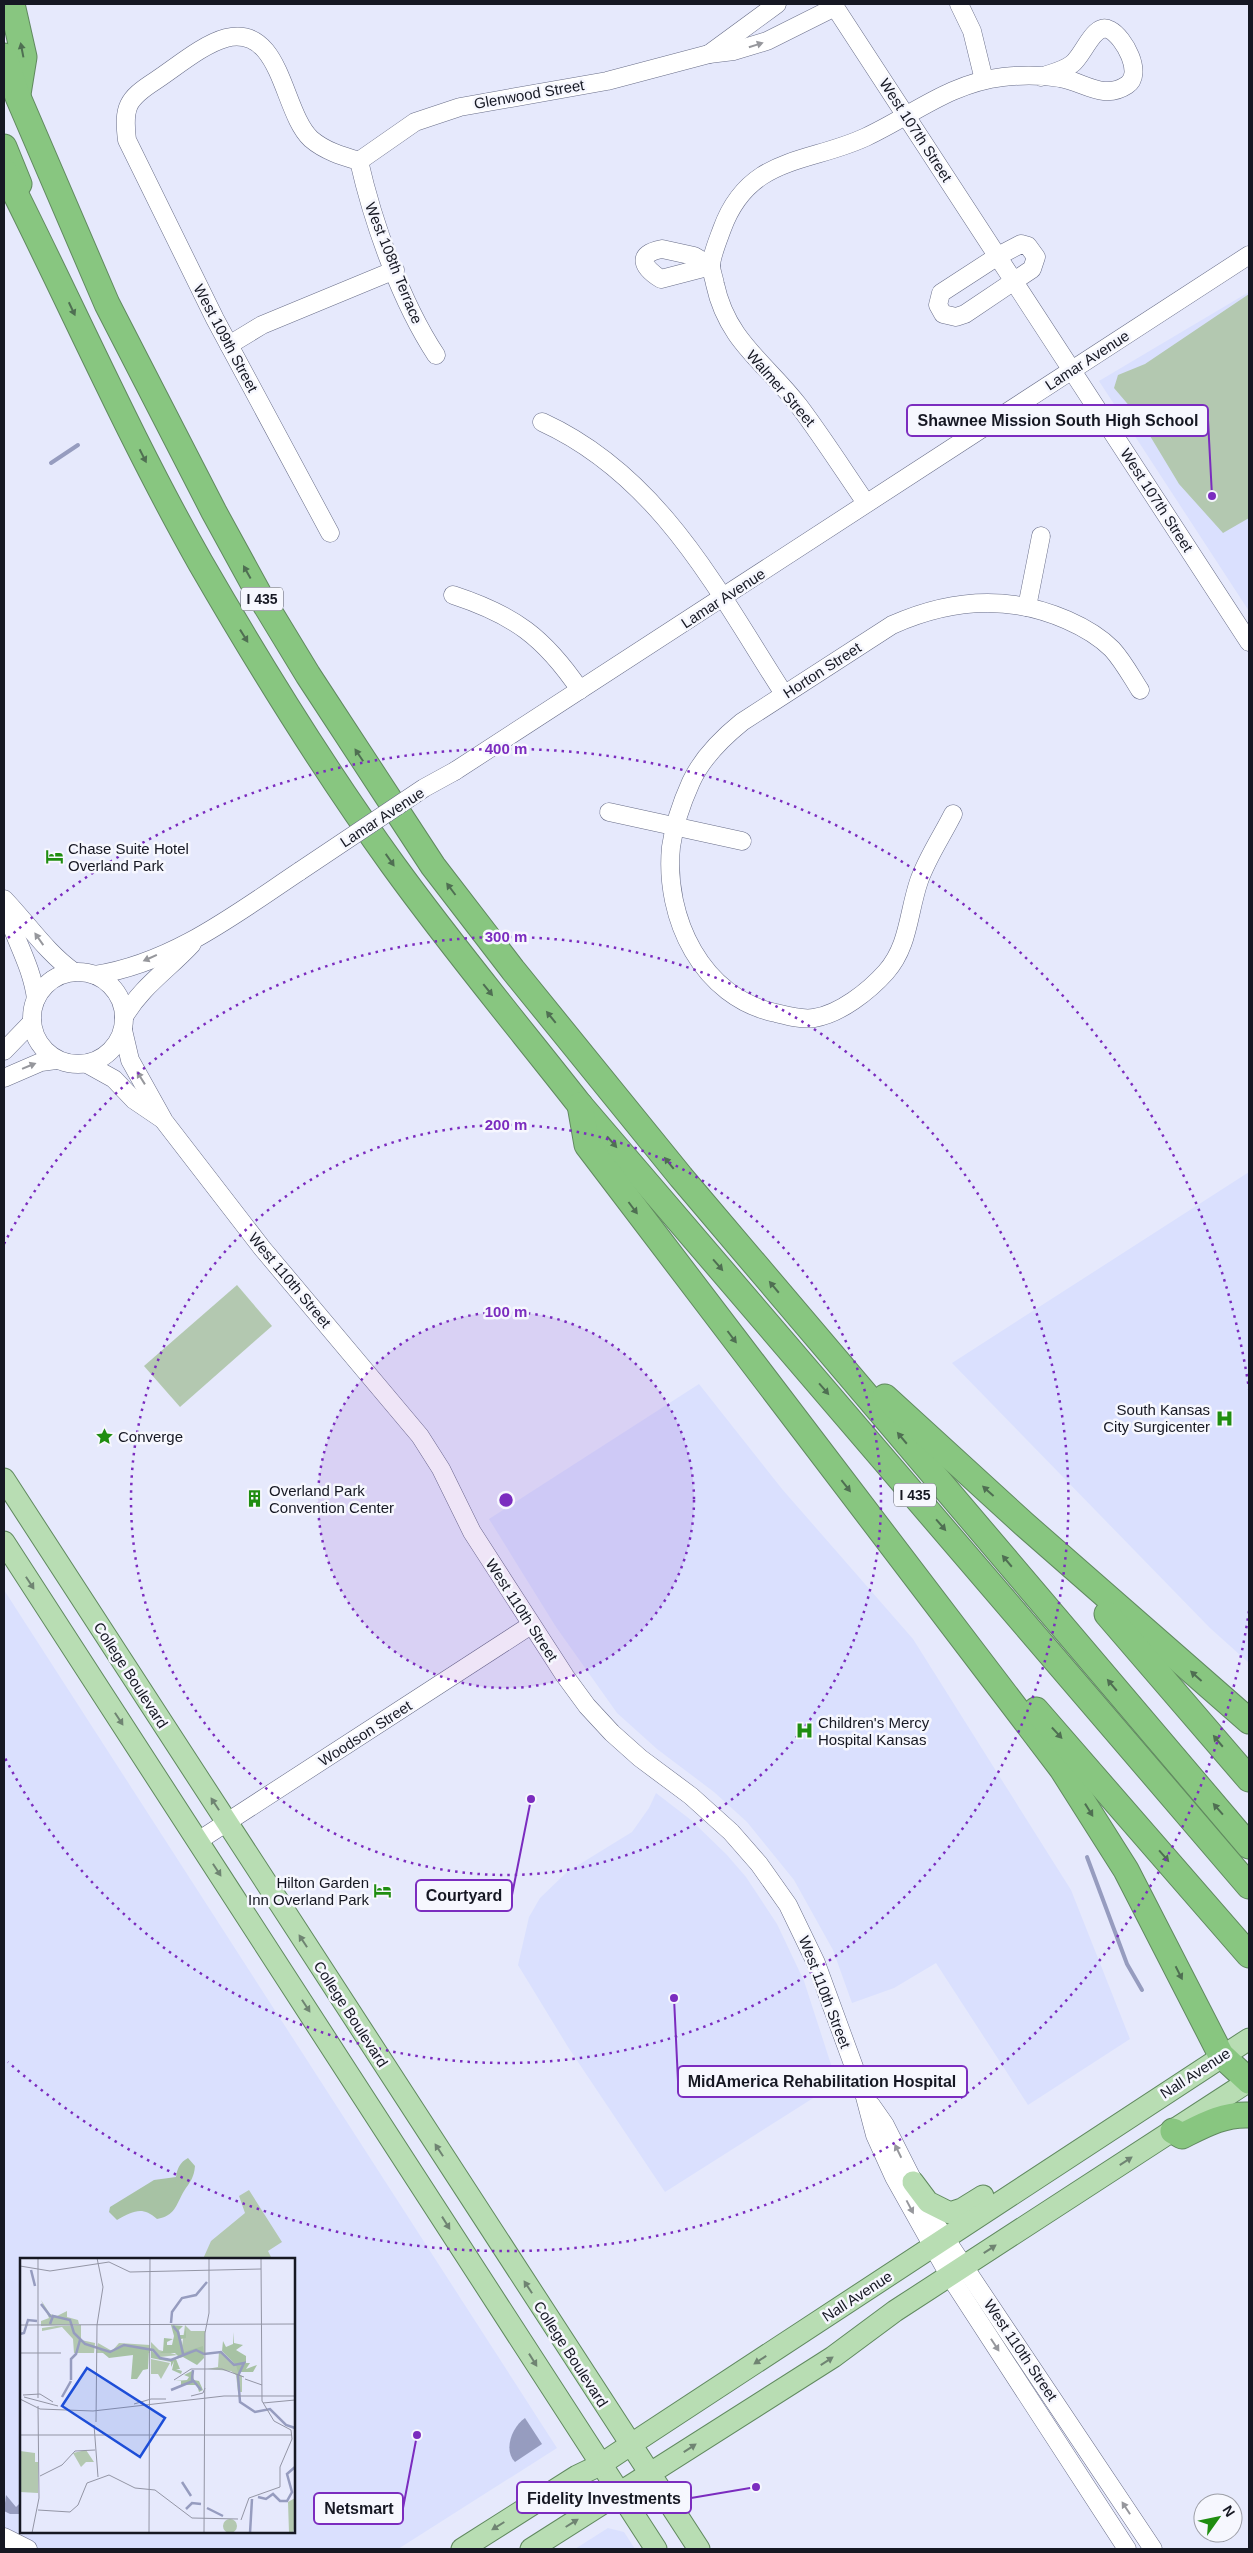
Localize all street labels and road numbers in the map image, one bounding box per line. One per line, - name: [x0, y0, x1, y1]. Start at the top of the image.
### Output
- street label: West 107th Street: [876, 75, 956, 186]
- street label: Glenwood Street: [473, 76, 586, 112]
- street label: West 108th Terrace: [362, 200, 426, 326]
- street label: West 109th Street: [190, 281, 262, 396]
- street label: Lamar Avenue: [1042, 327, 1132, 393]
- street label: Walmer Street: [743, 346, 819, 430]
- street label: West 107th Street: [1117, 445, 1197, 556]
- street label: Lamar Avenue: [678, 565, 768, 631]
- road number: I 435: [241, 588, 283, 610]
- street label: Horton Street: [780, 638, 865, 701]
- street label: Lamar Avenue: [337, 784, 427, 850]
- street label: West 110th Street: [245, 1229, 335, 1332]
- road number: I 435: [894, 1484, 936, 1506]
- street label: West 110th Street: [483, 1556, 562, 1665]
- street label: College Boulevard: [90, 1619, 172, 1731]
- street label: Woodson Street: [315, 1696, 415, 1769]
- street label: West 110th Street: [796, 1934, 854, 2051]
- street label: College Boulevard: [310, 1958, 392, 2070]
- street label: Nall Avenue: [1157, 2044, 1233, 2102]
- street label: Nall Avenue: [819, 2267, 895, 2325]
- street label: West 110th Street: [981, 2296, 1062, 2405]
- street label: College Boulevard: [530, 2298, 612, 2410]

